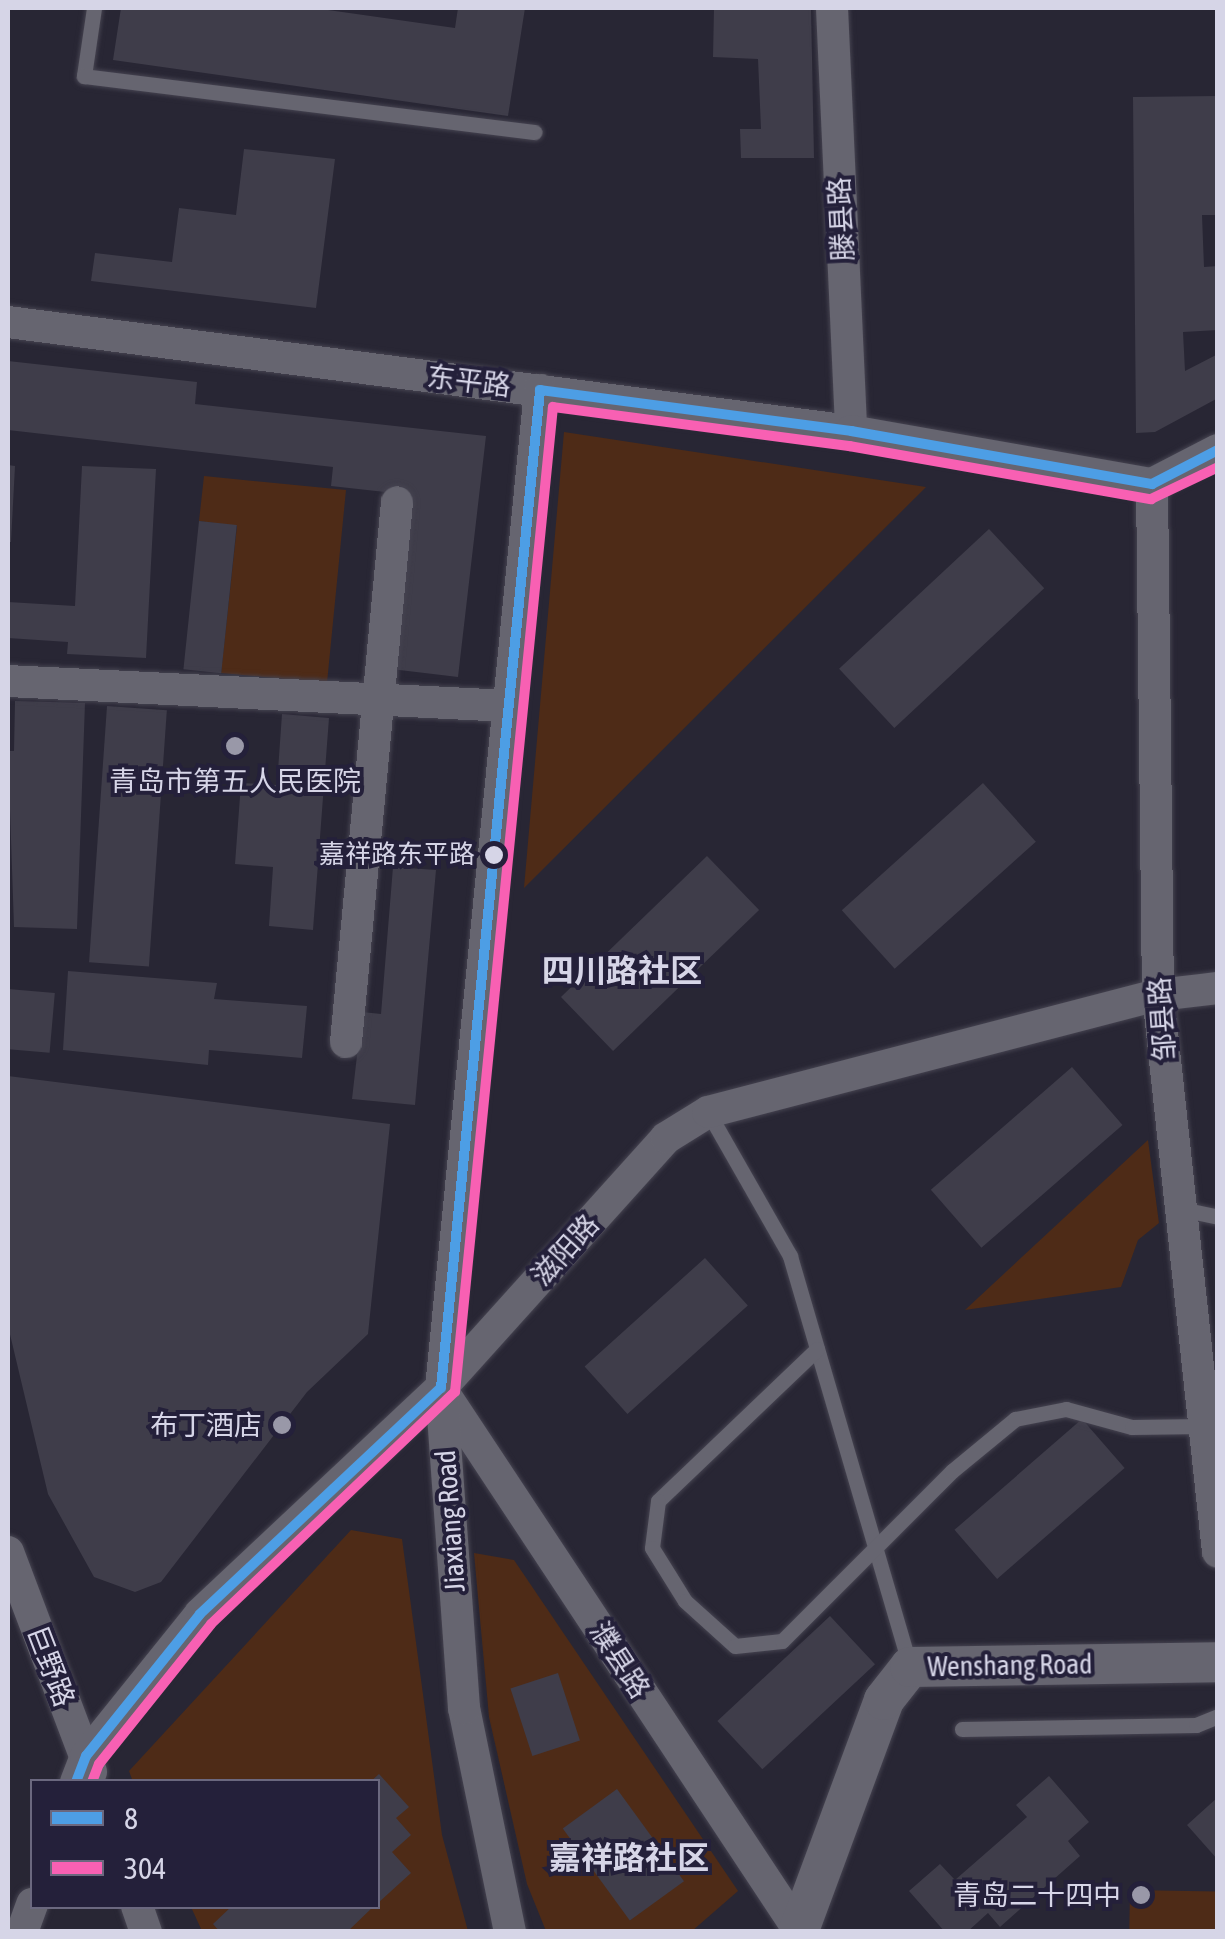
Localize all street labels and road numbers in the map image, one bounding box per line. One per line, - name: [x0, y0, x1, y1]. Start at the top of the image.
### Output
- street label: 滕县路: [822, 176, 860, 262]
- street label: 东平路: [425, 359, 513, 403]
- street label: 邹县路: [1142, 976, 1182, 1062]
- street label: 滋阳路: [524, 1208, 606, 1292]
- street label: Jiaxiang Road: [428, 1449, 472, 1593]
- street label: 濮县路: [583, 1616, 657, 1704]
- street label: 巨野路: [20, 1621, 82, 1711]
- street label: Wenshang Road: [927, 1647, 1093, 1683]

